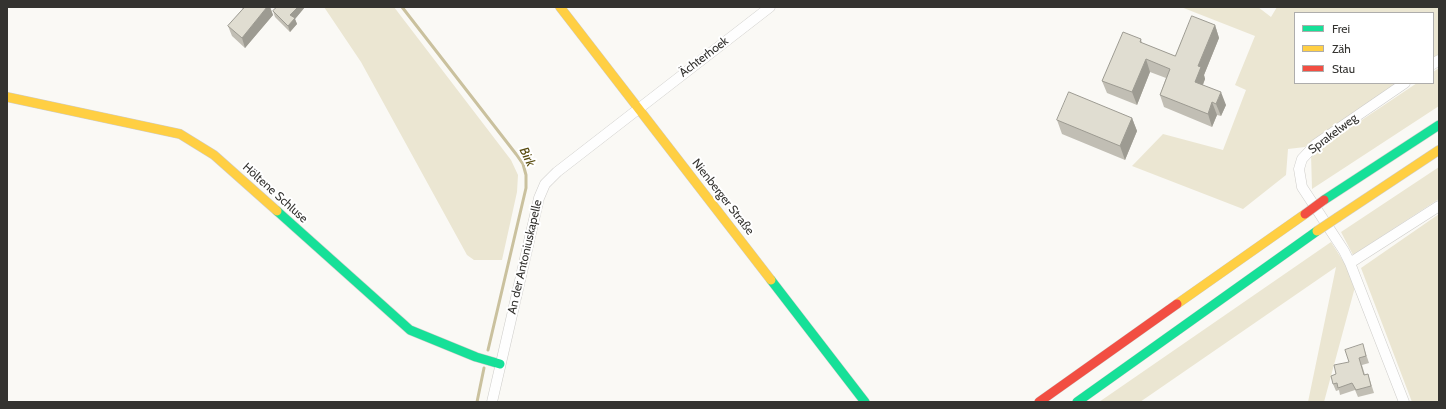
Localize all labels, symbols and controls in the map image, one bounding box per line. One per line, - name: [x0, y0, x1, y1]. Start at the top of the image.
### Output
- legend: [1294, 12, 1434, 84]
- text: Frei: [1332, 21, 1350, 36]
- street label: Ächterhoek: [677, 34, 731, 80]
- text: Zäh: [1332, 41, 1351, 56]
- text: Stau: [1332, 61, 1355, 76]
- street label: Sprakelweg: [1306, 111, 1360, 157]
- water label: Birk: [516, 145, 538, 169]
- street label: Nienberger Straße: [689, 156, 757, 238]
- street label: Höltene Schluse: [240, 160, 310, 226]
- street label: An der Antoniuskapelle: [505, 198, 545, 316]

